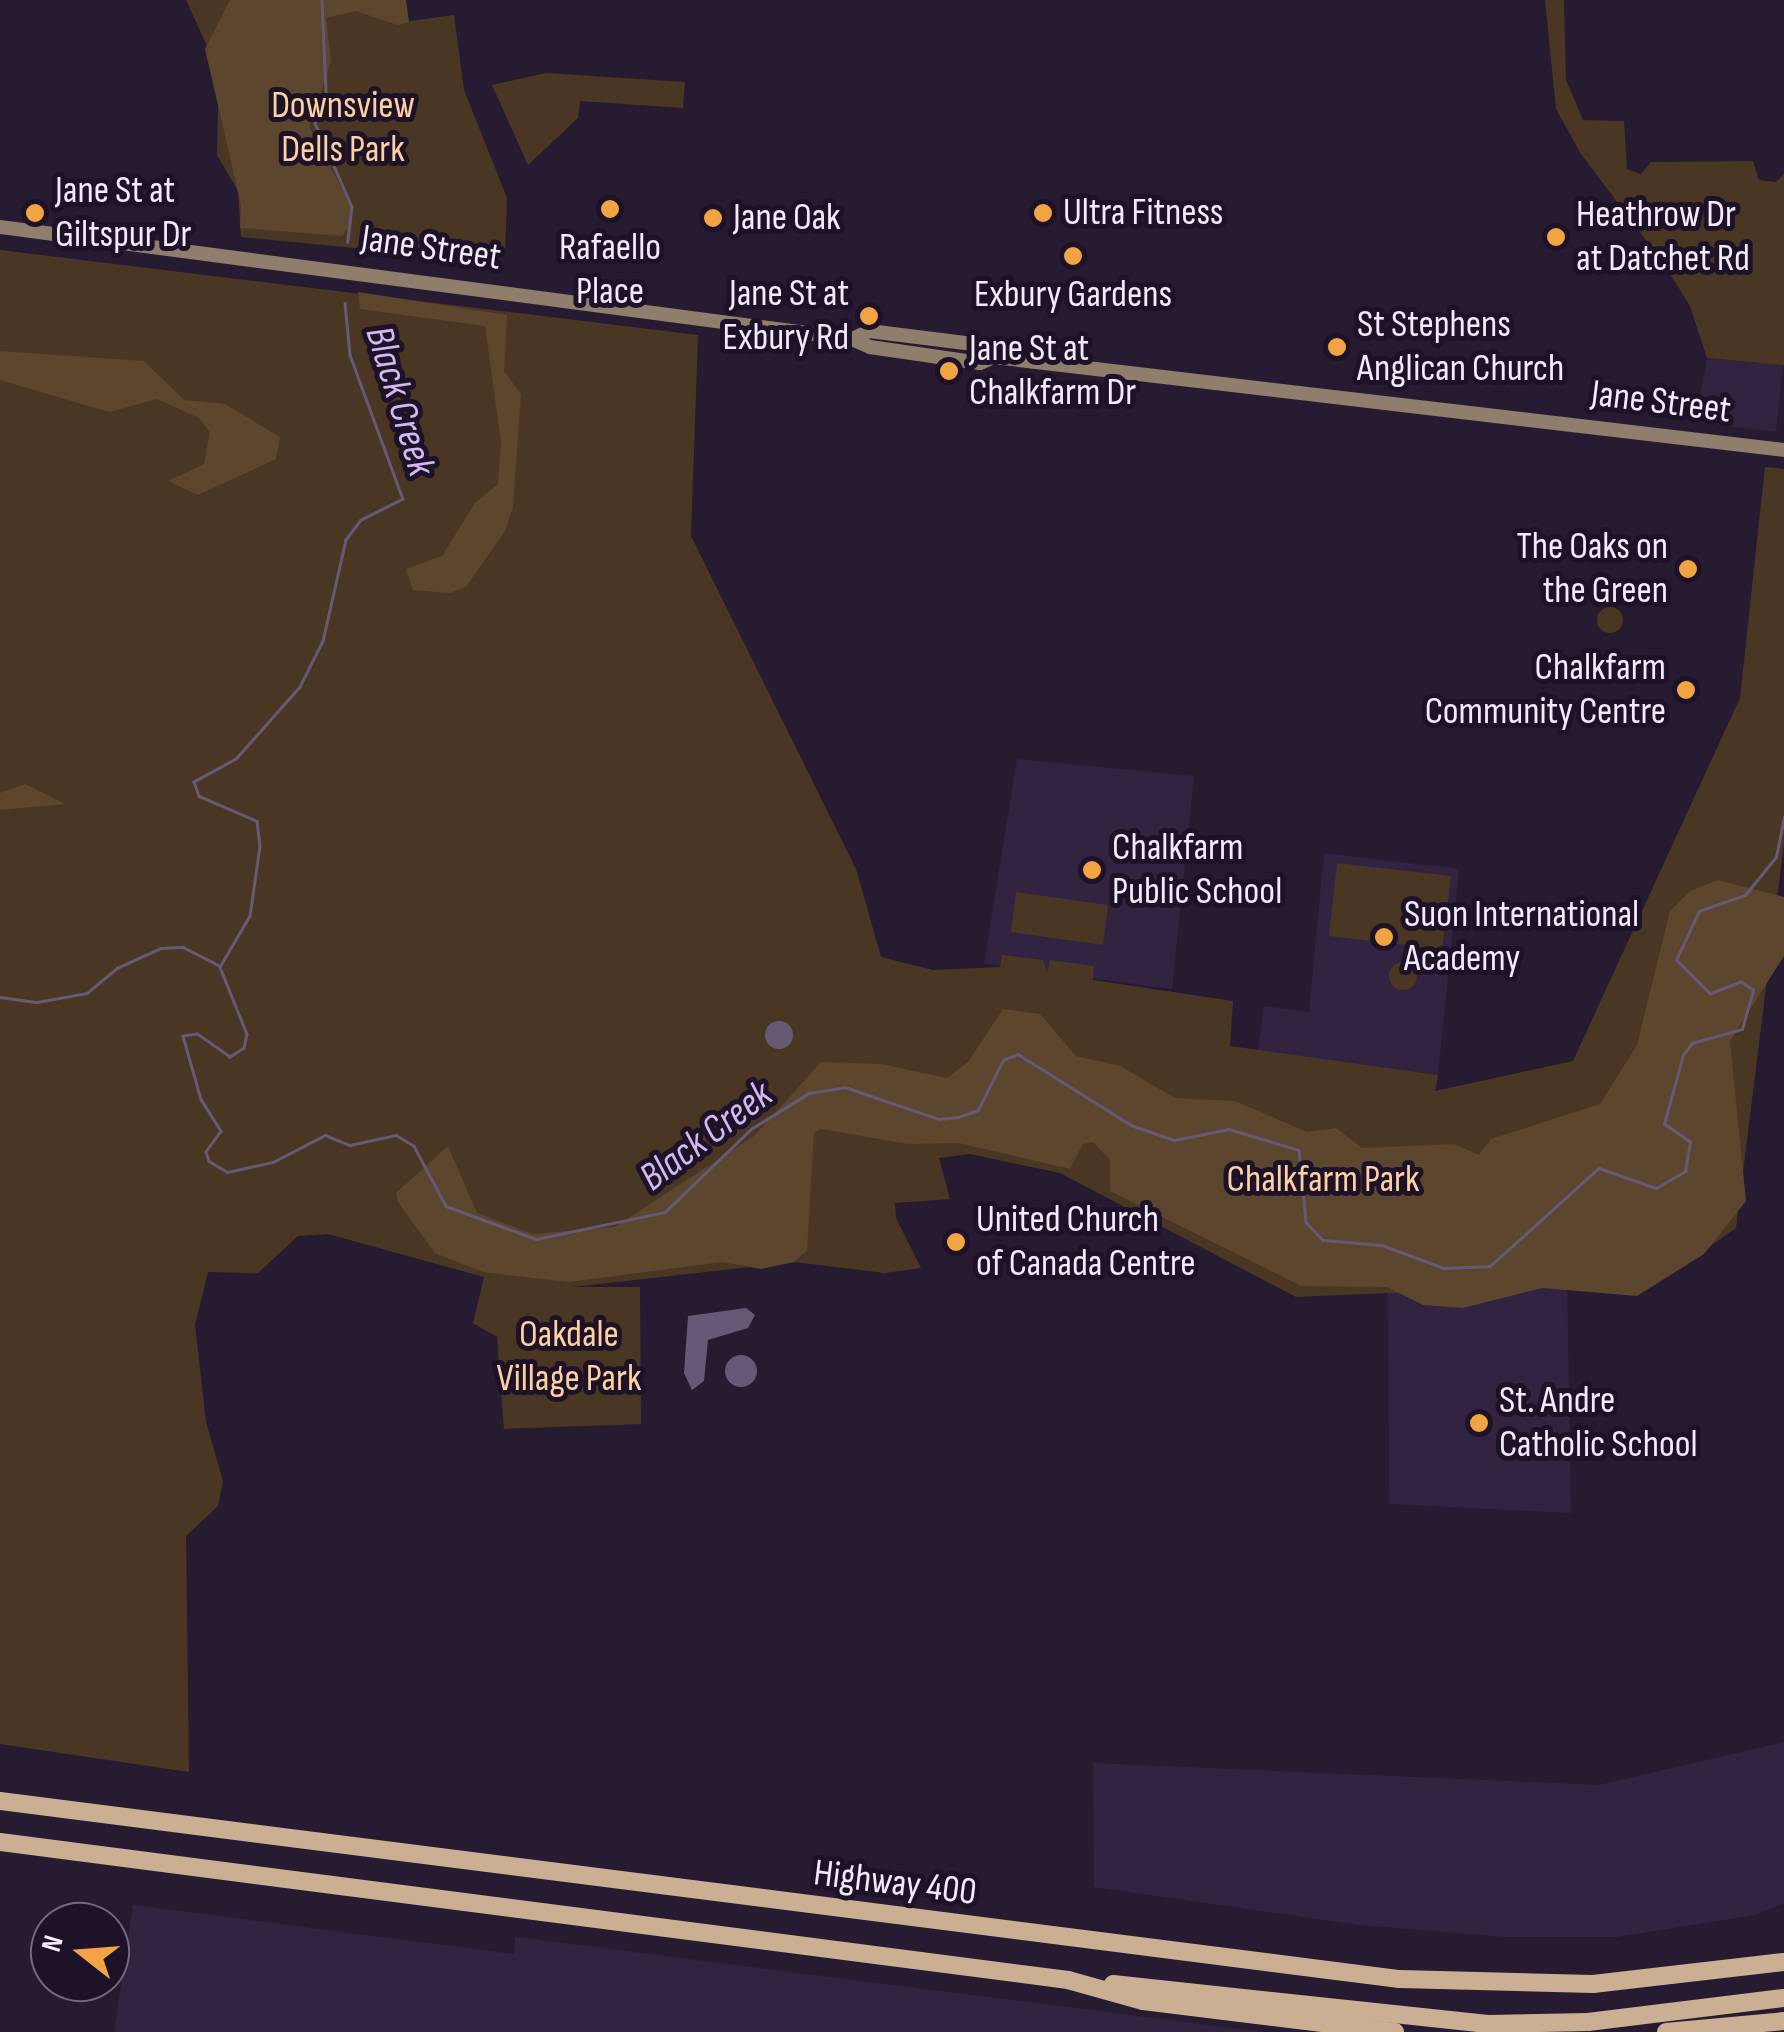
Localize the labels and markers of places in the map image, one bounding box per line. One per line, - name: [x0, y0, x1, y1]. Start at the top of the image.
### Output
- place label: Jane St at Giltspur Dr: [55, 168, 191, 258]
- place label: Ultra Fitness: [1063, 190, 1223, 236]
- place label: Heathrow Dr at Datchet Rd: [1576, 192, 1750, 282]
- place label: Jane Oak: [733, 195, 841, 241]
- marker: Rafaello Place: [599, 198, 621, 220]
- marker: Jane St at Giltspur Dr: [24, 202, 46, 224]
- marker: Ultra Fitness: [1032, 202, 1054, 224]
- marker: Jane Oak: [702, 207, 724, 229]
- place label: Rafaello Place: [559, 225, 661, 314]
- marker: Heathrow Dr at Datchet Rd: [1545, 226, 1567, 248]
- marker: Exbury Gardens: [1062, 245, 1084, 267]
- place label: Jane St at Exbury Rd: [723, 271, 849, 360]
- place label: Exbury Gardens: [974, 272, 1172, 318]
- place label: St Stephens Anglican Church: [1357, 302, 1564, 392]
- marker: Jane St at Exbury Rd: [858, 305, 880, 327]
- place label: Jane St at Chalkfarm Dr: [969, 326, 1136, 416]
- marker: St Stephens Anglican Church: [1326, 336, 1348, 358]
- marker: Jane St at Chalkfarm Dr: [938, 360, 960, 382]
- place label: The Oaks on the Green: [1517, 524, 1668, 614]
- marker: The Oaks on the Green: [1677, 558, 1699, 580]
- place label: Chalkfarm Community Centre: [1425, 645, 1666, 734]
- marker: Chalkfarm Community Centre: [1675, 679, 1697, 701]
- place label: Chalkfarm Public School: [1112, 825, 1282, 914]
- marker: Chalkfarm Public School: [1081, 859, 1103, 881]
- place label: Suon International Academy: [1404, 892, 1639, 982]
- marker: Suon International Academy: [1373, 926, 1395, 948]
- place label: United Church of Canada Centre: [976, 1197, 1196, 1286]
- marker: United Church of Canada Centre: [945, 1231, 967, 1253]
- place label: St. Andre Catholic School: [1499, 1378, 1698, 1468]
- marker: St. Andre Catholic School: [1468, 1412, 1490, 1434]

